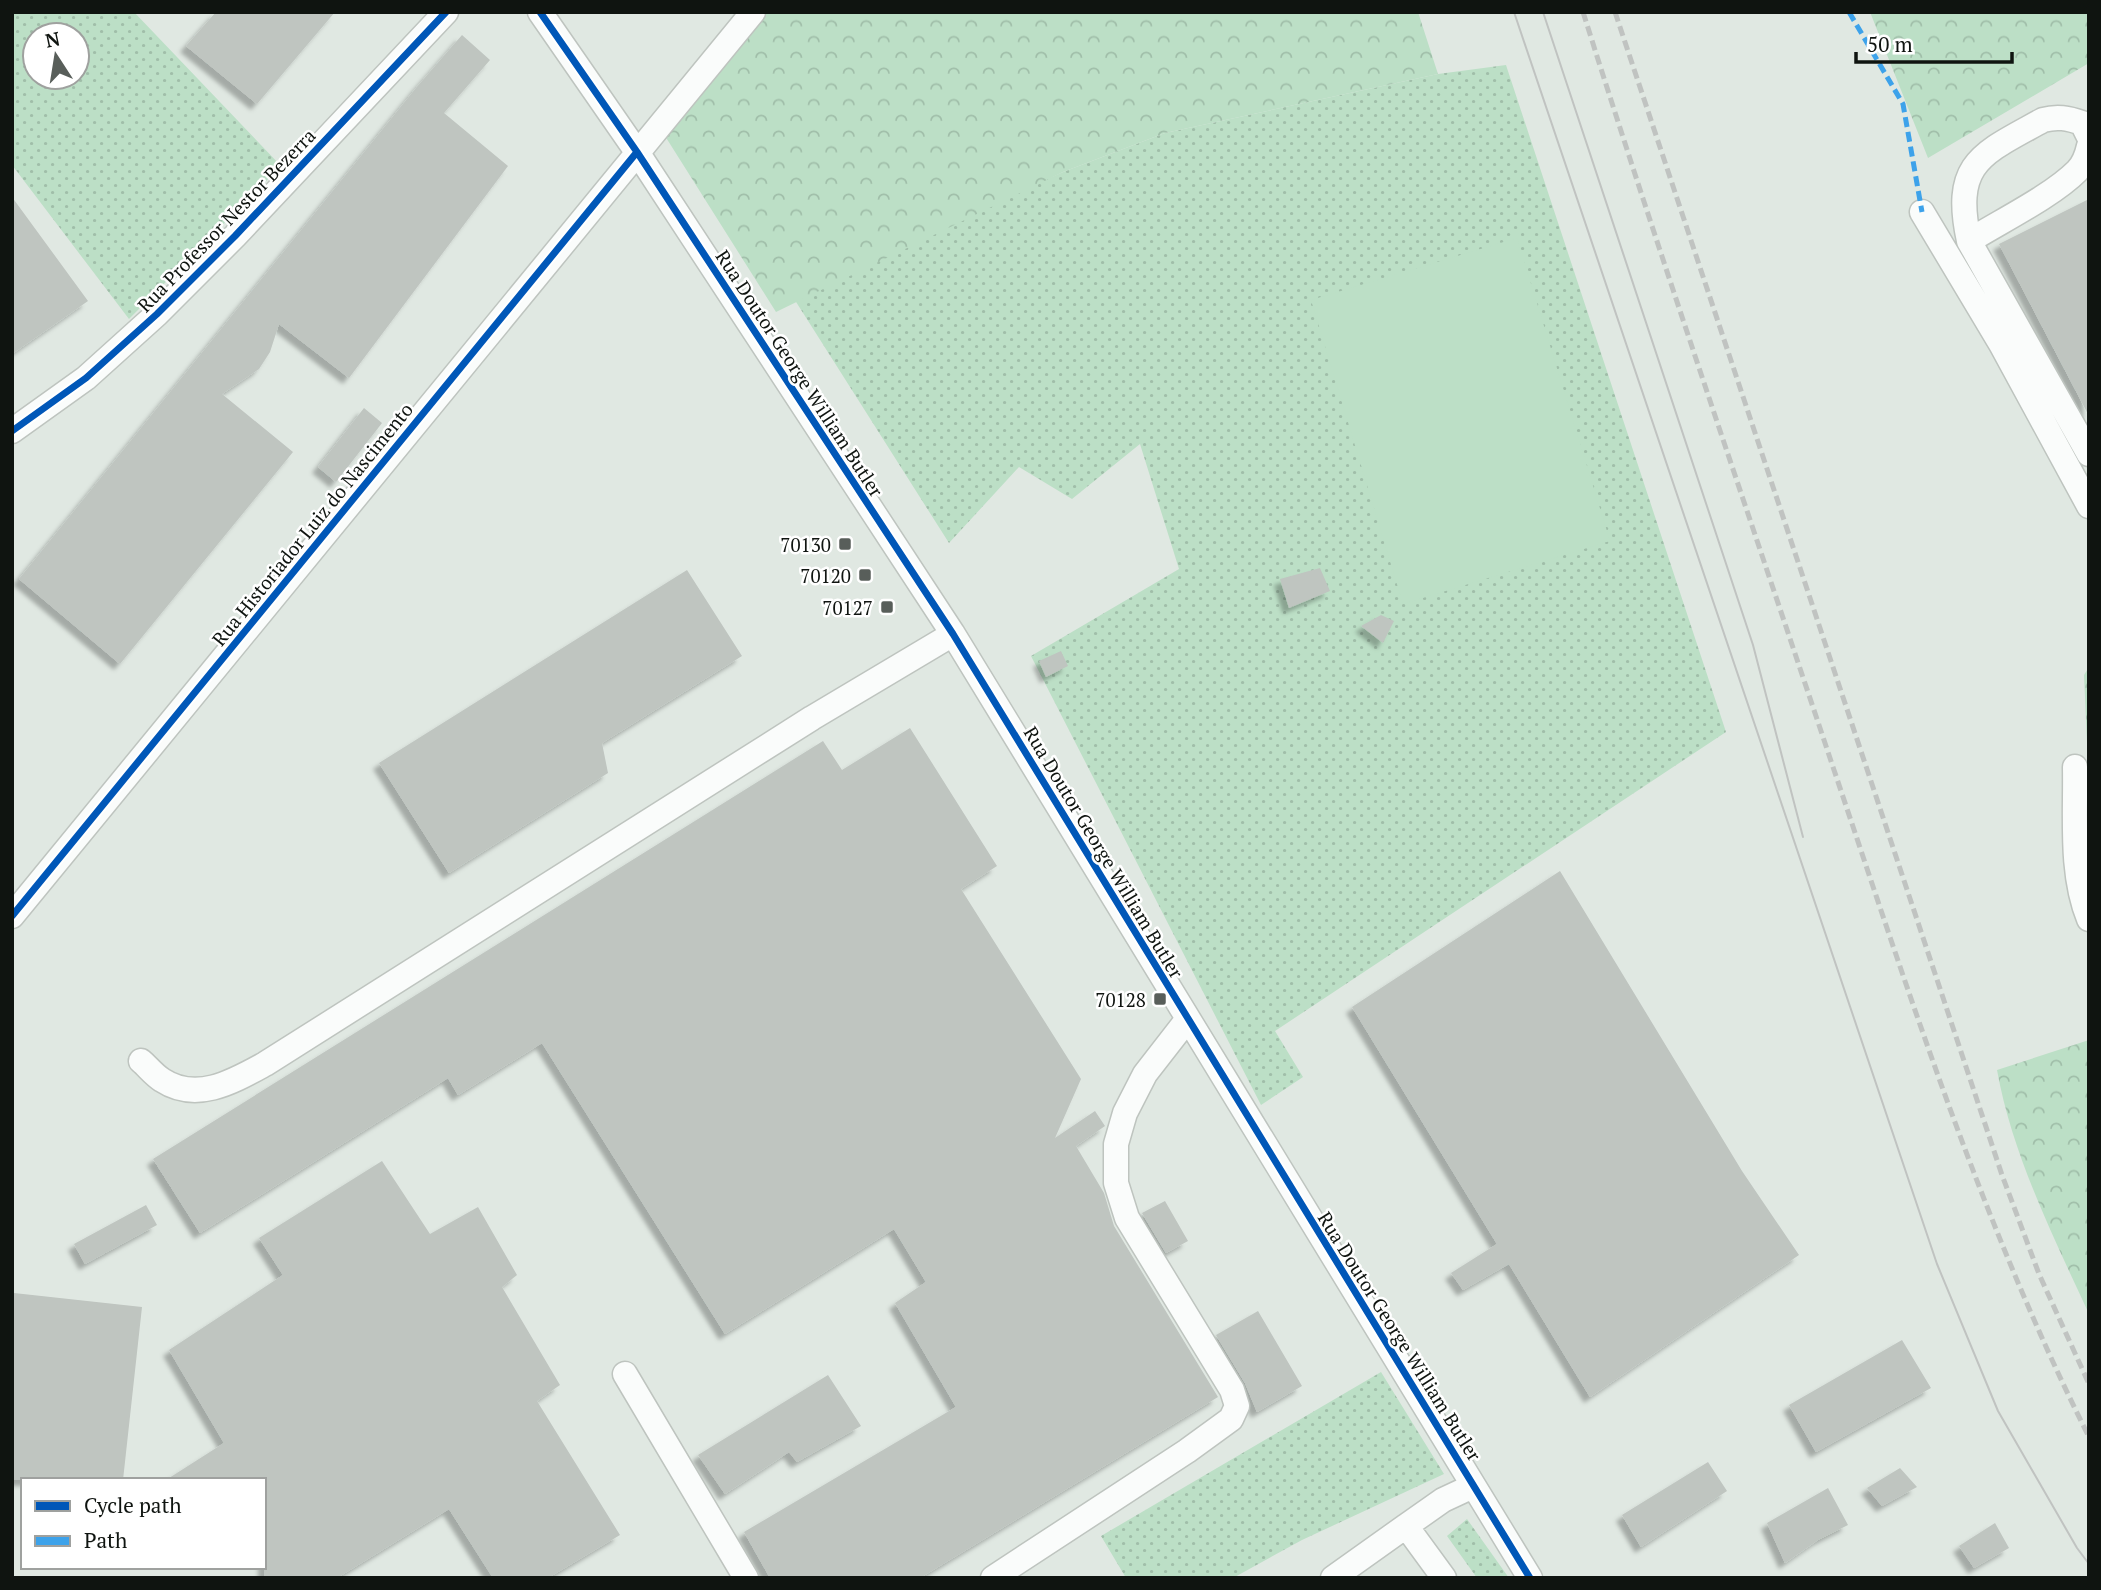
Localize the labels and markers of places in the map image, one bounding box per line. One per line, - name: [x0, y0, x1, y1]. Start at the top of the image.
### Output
- place label: 70130: [780, 532, 831, 557]
- marker: 70130: [837, 536, 853, 552]
- place label: 70120: [800, 563, 851, 588]
- marker: 70120: [857, 567, 873, 583]
- place label: 70127: [822, 595, 873, 620]
- marker: 70127: [879, 599, 895, 615]
- place label: 70128: [1095, 987, 1146, 1012]
- marker: 70128: [1152, 991, 1168, 1007]

